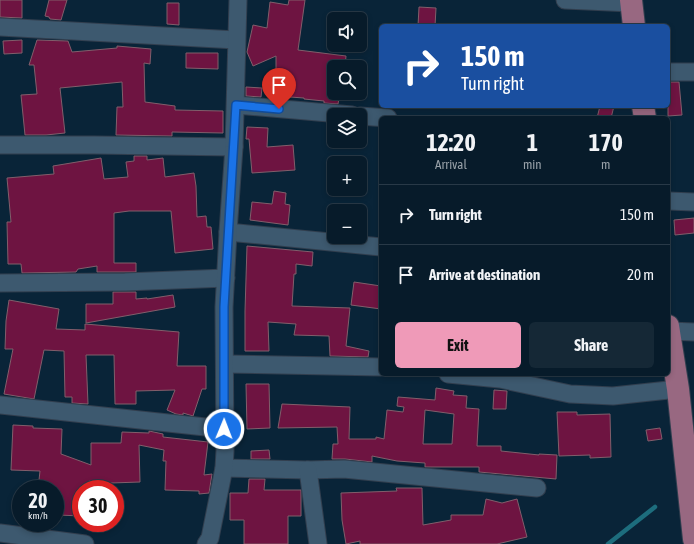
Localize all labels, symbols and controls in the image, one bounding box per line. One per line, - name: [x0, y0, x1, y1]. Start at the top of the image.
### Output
- map controls: [327, 12, 367, 244]
- button: sound: [327, 12, 367, 52]
- icon: right: [395, 40, 447, 92]
- text: 150 m: [461, 40, 524, 72]
- button: search: [327, 60, 367, 100]
- pin: [262, 68, 296, 109]
- text: Turn right: [461, 73, 524, 94]
- icon: arrive: [268, 74, 290, 96]
- button: layers: [327, 108, 367, 148]
- text: 12:20: [426, 129, 476, 156]
- text: 1: [527, 129, 538, 156]
- text: 170: [589, 129, 623, 156]
- button: +: [327, 156, 367, 196]
- text: Arrival: [435, 157, 467, 172]
- text: min: [523, 157, 542, 172]
- text: m: [601, 157, 610, 172]
- button: −: [327, 204, 367, 244]
- icon: right: [395, 204, 417, 226]
- text: Turn right: [429, 206, 482, 223]
- text: 150 m: [620, 206, 654, 223]
- icon: arrive: [395, 264, 417, 286]
- text: Arrive at destination: [429, 266, 540, 283]
- text: 20 m: [627, 266, 654, 283]
- button: Exit: [395, 322, 521, 368]
- button: Share: [529, 322, 654, 368]
- position arrow: [203, 408, 245, 450]
- speed limit sign: 30: [72, 480, 124, 532]
- text: 20: [29, 489, 47, 512]
- text: km/h: [28, 510, 48, 521]

